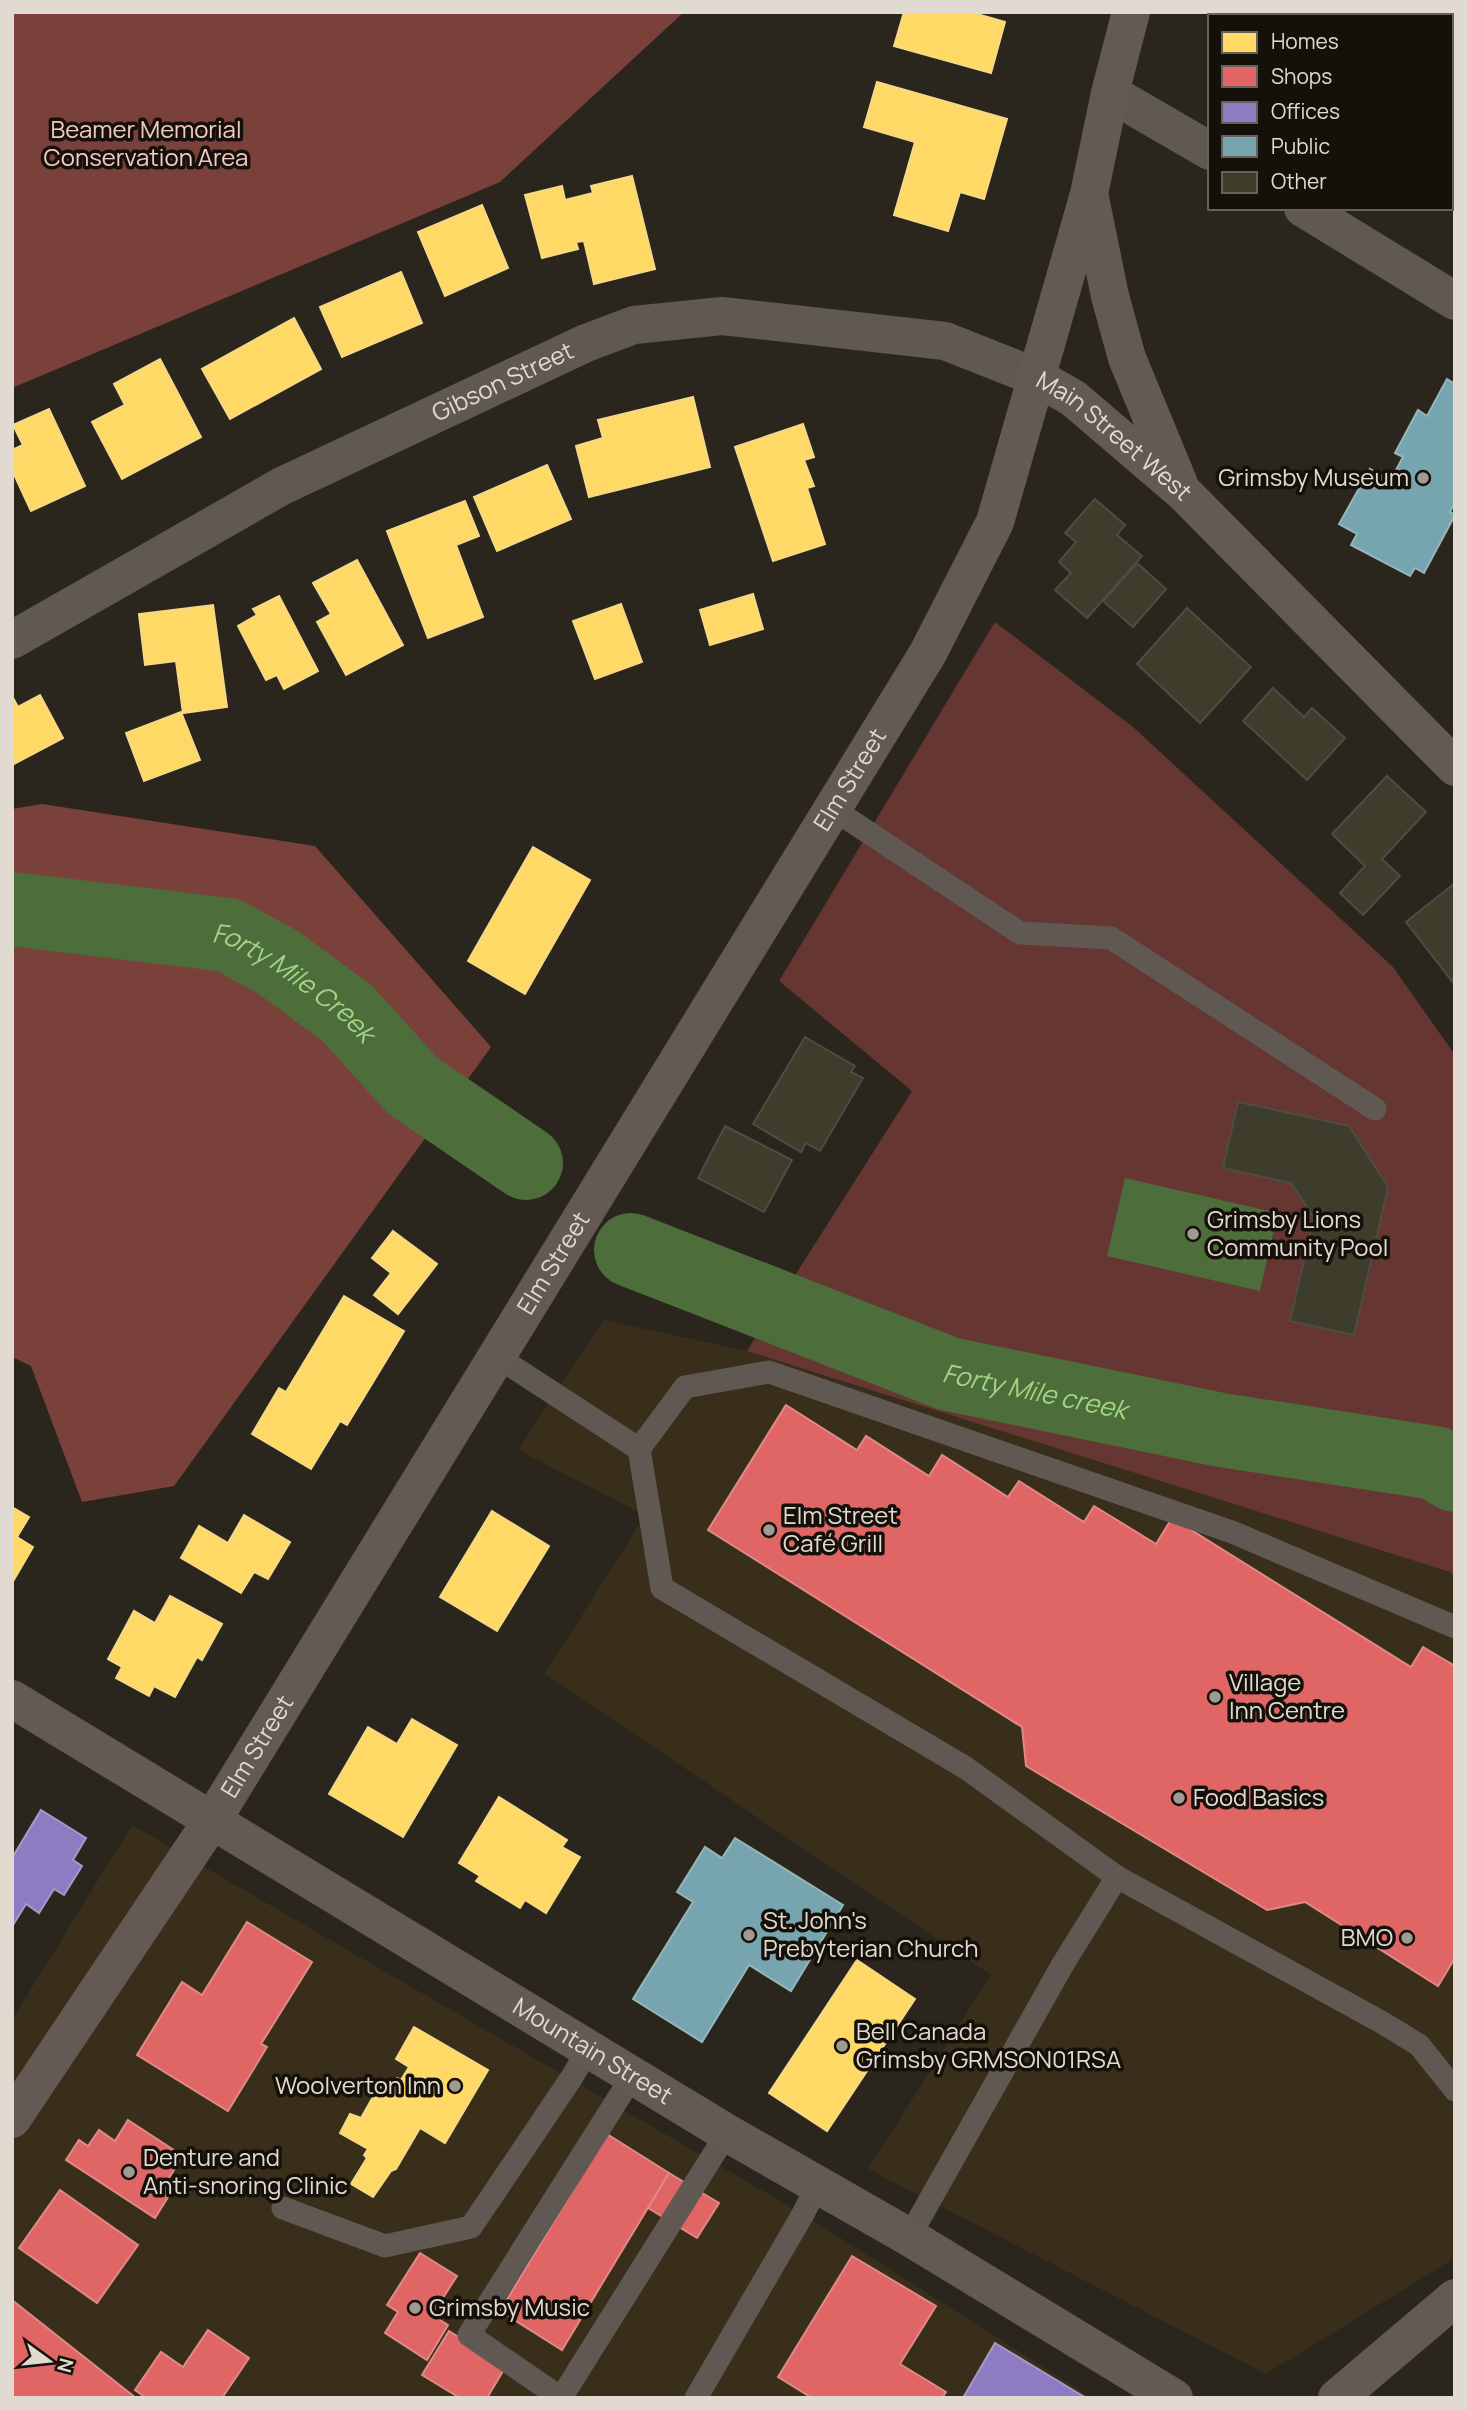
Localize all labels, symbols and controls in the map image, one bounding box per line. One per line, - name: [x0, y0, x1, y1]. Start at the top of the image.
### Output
- legend: [1208, 14, 1453, 210]
- text: Homes: [1271, 27, 1339, 55]
- text: Shops: [1271, 62, 1332, 90]
- text: Offices: [1271, 97, 1340, 125]
- park label: Beamer Memorial Conservation Area: [44, 112, 248, 173]
- text: Public: [1271, 132, 1330, 160]
- text: Other: [1271, 167, 1327, 195]
- street label: Gibson Street: [426, 333, 579, 428]
- street label: Main Street West: [1031, 363, 1200, 507]
- place label: Grimsby Museum: [1218, 460, 1409, 493]
- marker: Grimsby Museum: [1415, 470, 1431, 486]
- street label: Elm Street: [805, 721, 893, 837]
- water label: Forty Mile Creek: [211, 914, 387, 1052]
- place label: Grimsby Lions Community Pool: [1207, 1202, 1388, 1263]
- street label: Elm Street: [508, 1205, 597, 1320]
- marker: Grimsby Lions Community Pool: [1185, 1226, 1201, 1242]
- water label: Forty Mile creek: [940, 1354, 1135, 1428]
- place label: Elm Street Café Grill: [783, 1498, 898, 1559]
- marker: Elm Street Café Grill: [761, 1522, 777, 1538]
- place label: Village Inn Centre: [1229, 1665, 1345, 1726]
- street label: Elm Street: [212, 1688, 300, 1803]
- marker: Village Inn Centre: [1207, 1689, 1223, 1705]
- place label: Food Basics: [1193, 1780, 1324, 1813]
- marker: Food Basics: [1171, 1790, 1187, 1806]
- place label: St. John's Prebyterian Church: [763, 1903, 979, 1964]
- place label: BMO: [1341, 1920, 1393, 1953]
- marker: St. John's Prebyterian Church: [741, 1927, 757, 1943]
- marker: BMO: [1399, 1930, 1415, 1946]
- street label: Mountain Street: [507, 1989, 679, 2111]
- place label: Bell Canada Grimsby GRMSON01RSA: [856, 2014, 1121, 2075]
- marker: Bell Canada Grimsby GRMSON01RSA: [834, 2038, 850, 2054]
- place label: Woolverton Inn: [275, 2068, 441, 2101]
- marker: Woolverton Inn: [447, 2078, 463, 2094]
- place label: Denture and Anti-snoring Clinic: [143, 2140, 348, 2201]
- marker: Denture and Anti-snoring Clinic: [121, 2164, 137, 2180]
- place label: Grimsby Music: [429, 2290, 590, 2323]
- marker: Grimsby Music: [407, 2300, 423, 2316]
- north arrow: [14, 2326, 84, 2396]
- text: N: [51, 2355, 80, 2375]

